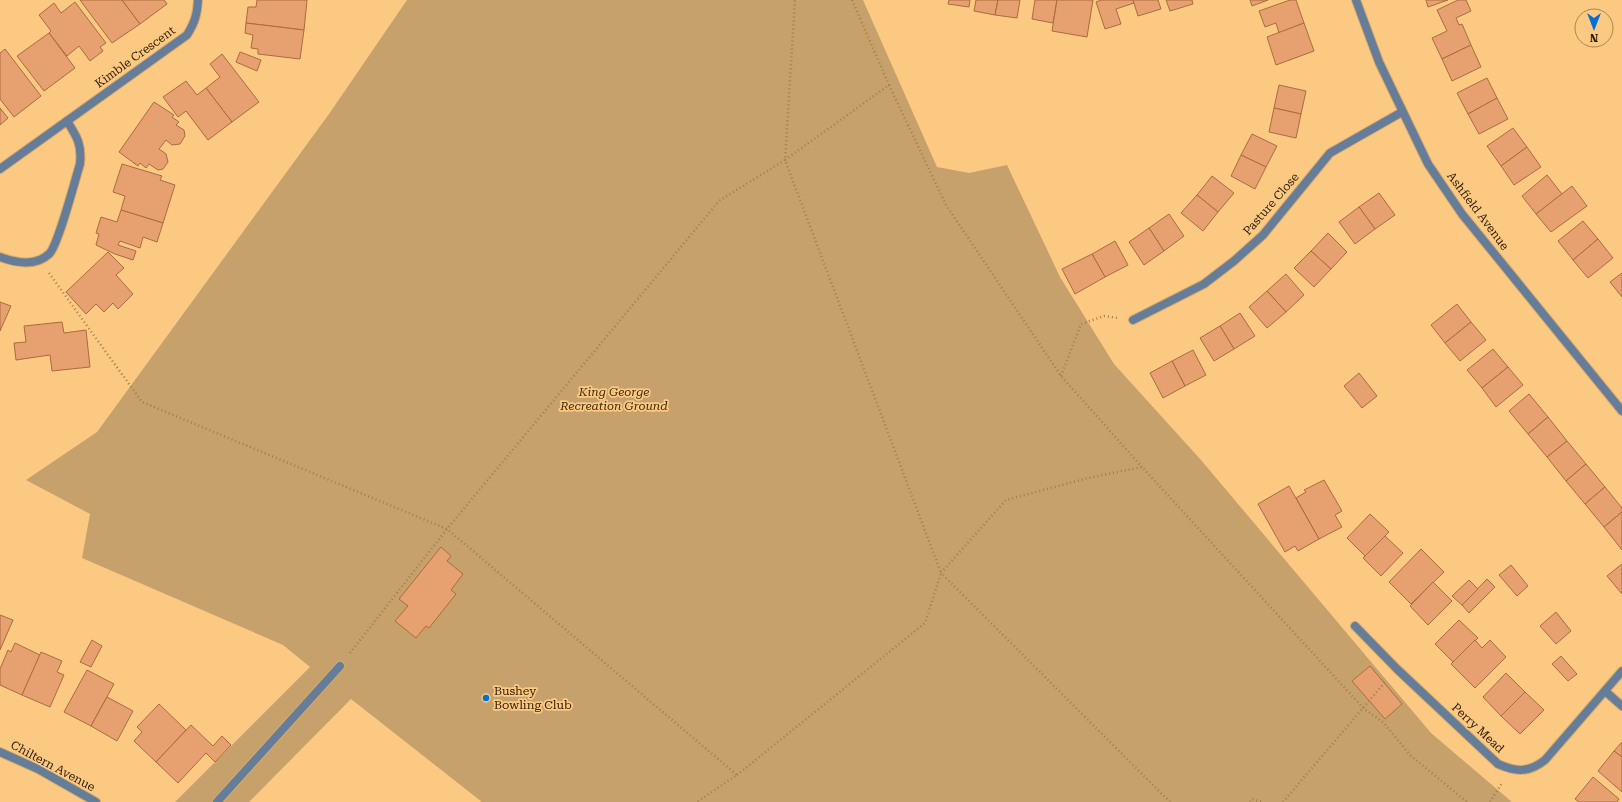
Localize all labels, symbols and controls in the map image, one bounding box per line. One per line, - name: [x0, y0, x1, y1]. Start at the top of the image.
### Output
- north arrow: [1574, 8, 1614, 48]
- street label: Kimble Crescent: [92, 23, 178, 91]
- text: N: [1589, 31, 1598, 44]
- street label: Ashfield Avenue: [1444, 169, 1512, 253]
- street label: Pasture Close: [1240, 170, 1302, 238]
- park label: King George Recreation Ground: [559, 385, 668, 413]
- place label: Bushey Bowling Club: [494, 684, 572, 712]
- marker: Bushey Bowling Club: [481, 693, 491, 703]
- street label: Perry Mead: [1449, 700, 1507, 756]
- street label: Chiltern Avenue: [8, 738, 98, 794]

